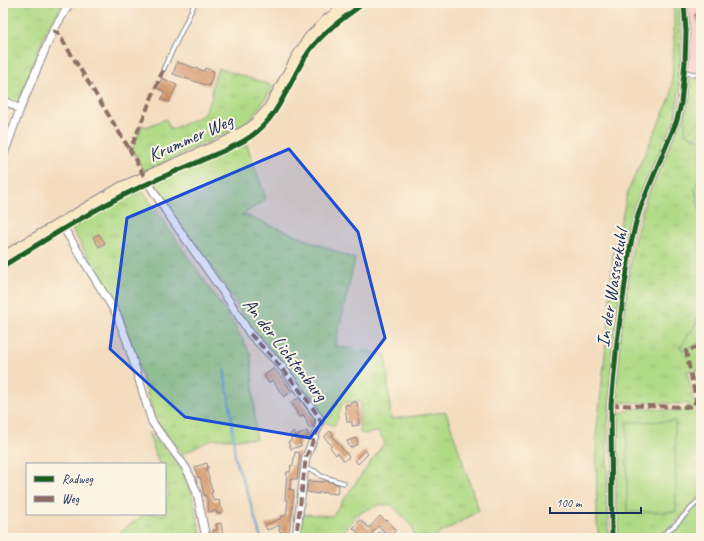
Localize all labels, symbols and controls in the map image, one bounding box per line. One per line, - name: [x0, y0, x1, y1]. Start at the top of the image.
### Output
- street label: Krummer Weg: [144, 108, 237, 167]
- street label: In der Wasserkuhl: [591, 224, 634, 349]
- street label: An der Lichtenburg: [237, 293, 334, 407]
- legend: [26, 463, 166, 515]
- text: Radweg: [62, 471, 93, 487]
- scale bar: [550, 489, 641, 515]
- text: Weg: [62, 491, 80, 507]
- text: 100 m: [556, 495, 583, 511]

